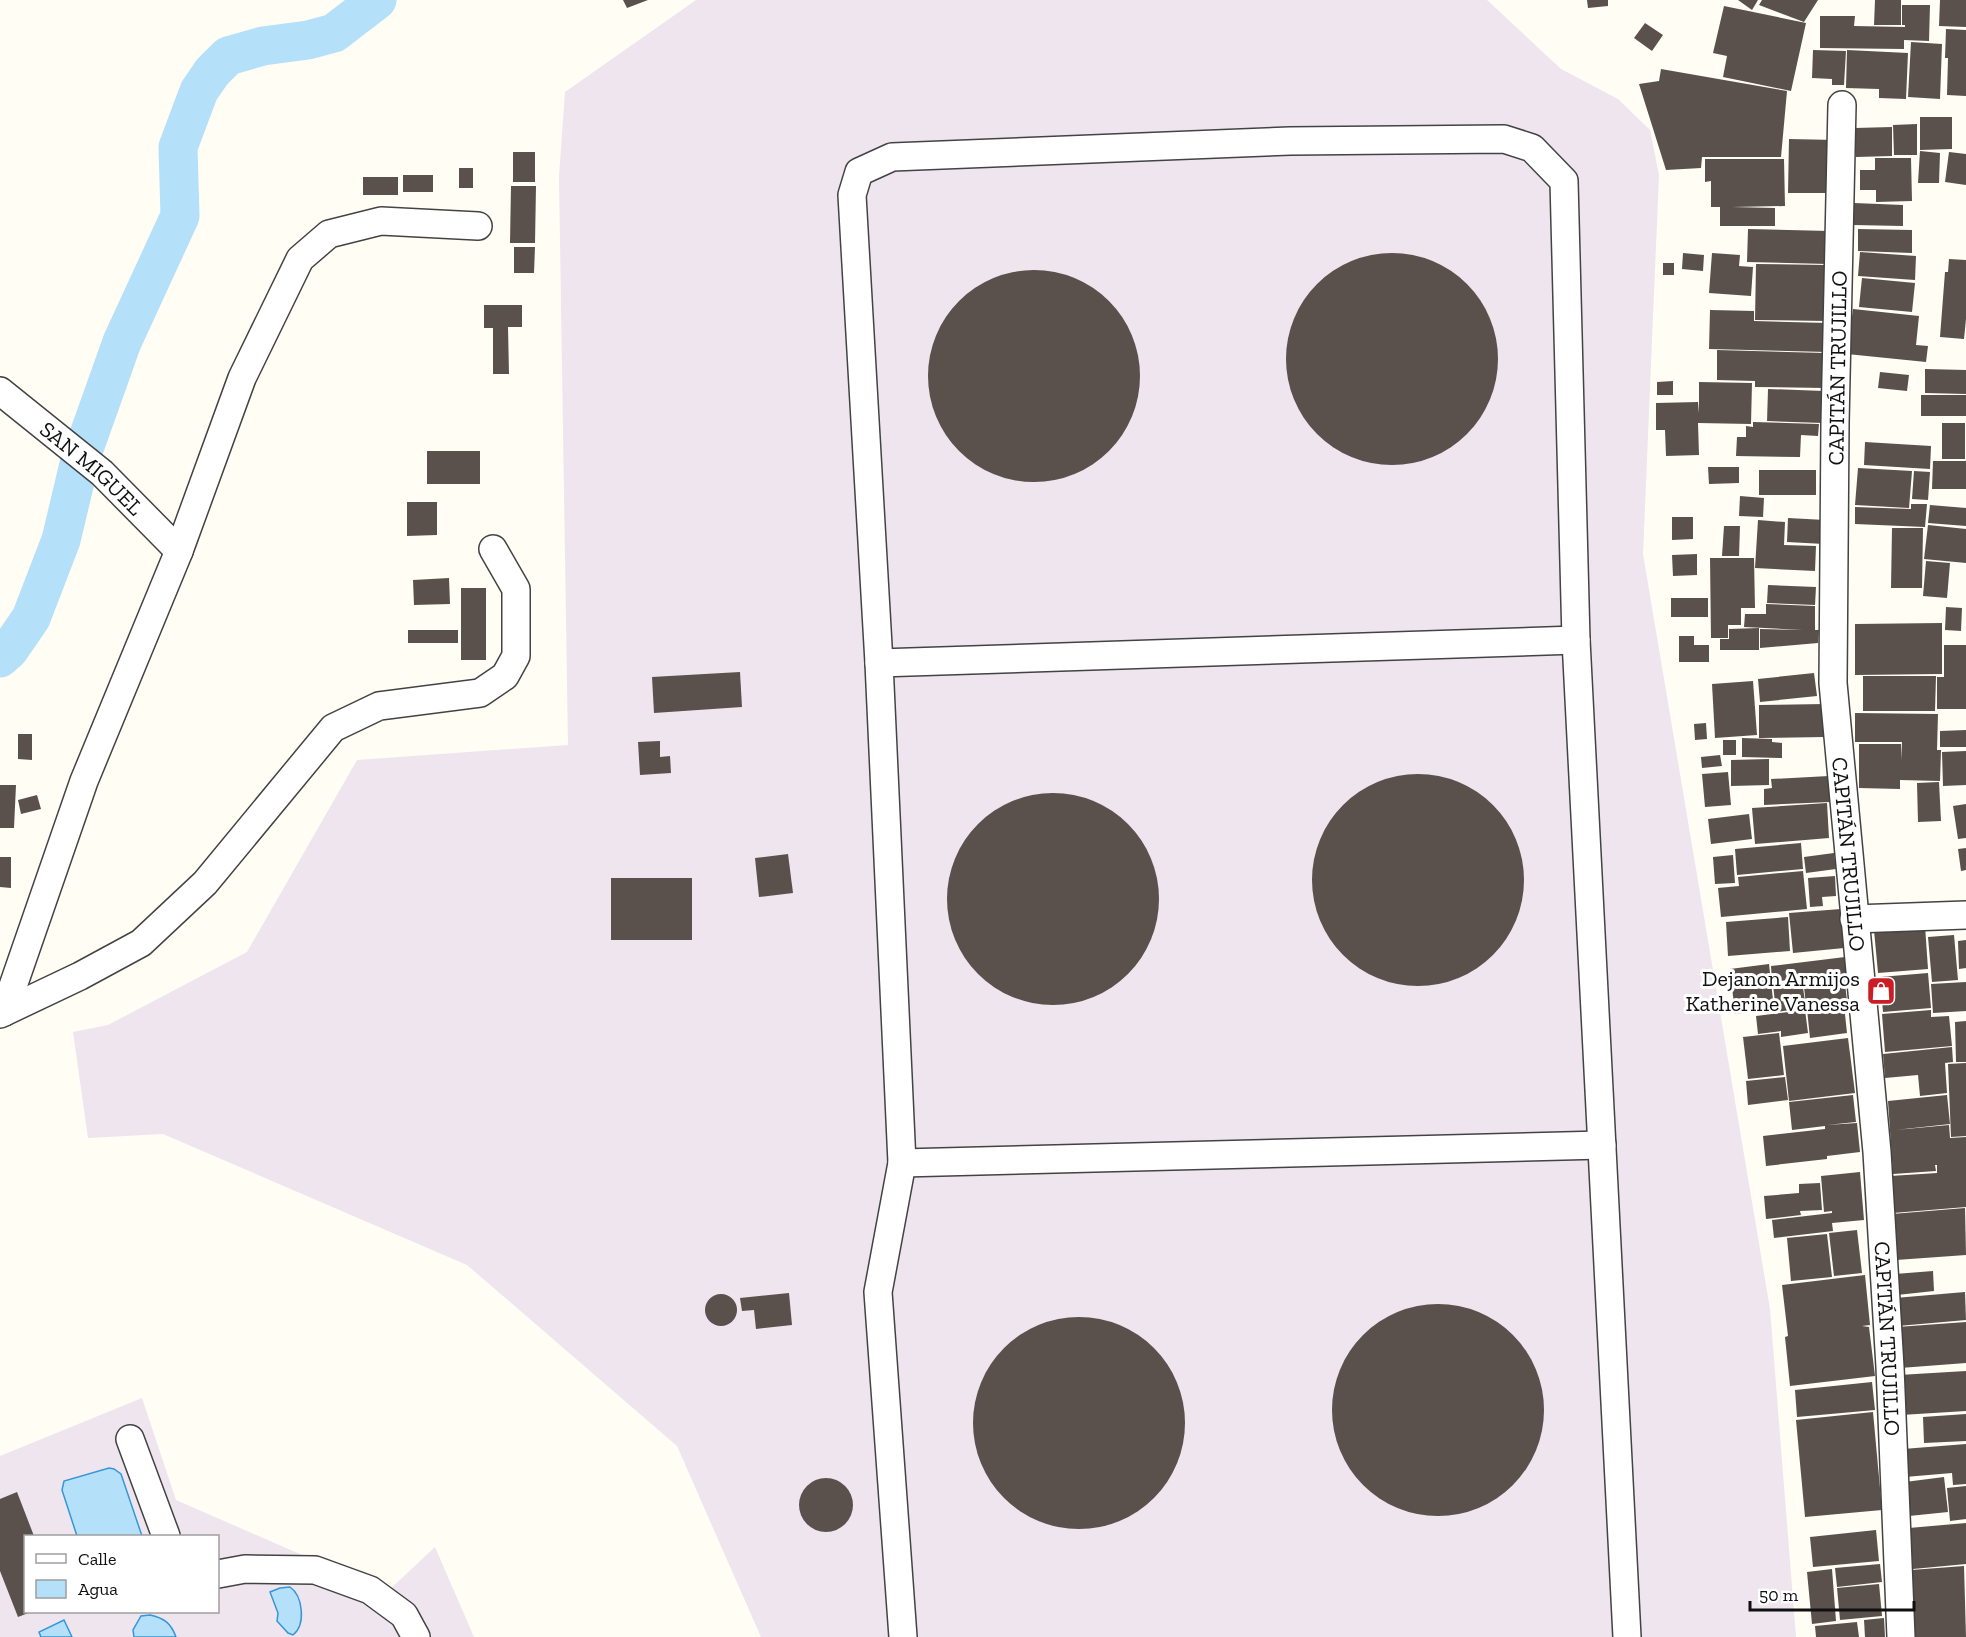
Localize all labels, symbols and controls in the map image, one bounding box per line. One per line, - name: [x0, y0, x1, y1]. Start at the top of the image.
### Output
- street label: CAPITÁN TRUJILLO: [1822, 270, 1853, 466]
- street label: SAN MIGUEL: [34, 416, 149, 521]
- street label: CAPITÁN TRUJILLO: [1826, 756, 1871, 953]
- place label: Dejanon Armijos Katherine Vanessa: [1685, 965, 1860, 1017]
- shop icon: Dejanon Armijos Katherine Vanessa: [1865, 975, 1897, 1007]
- street label: CAPITÁN TRUJILLO: [1868, 1240, 1906, 1436]
- legend: [24, 1535, 219, 1613]
- text: Calle: [78, 1548, 116, 1570]
- scale bar: [1750, 1574, 1914, 1612]
- text: Agua: [78, 1578, 118, 1600]
- text: 50 m: [1759, 1584, 1799, 1606]

